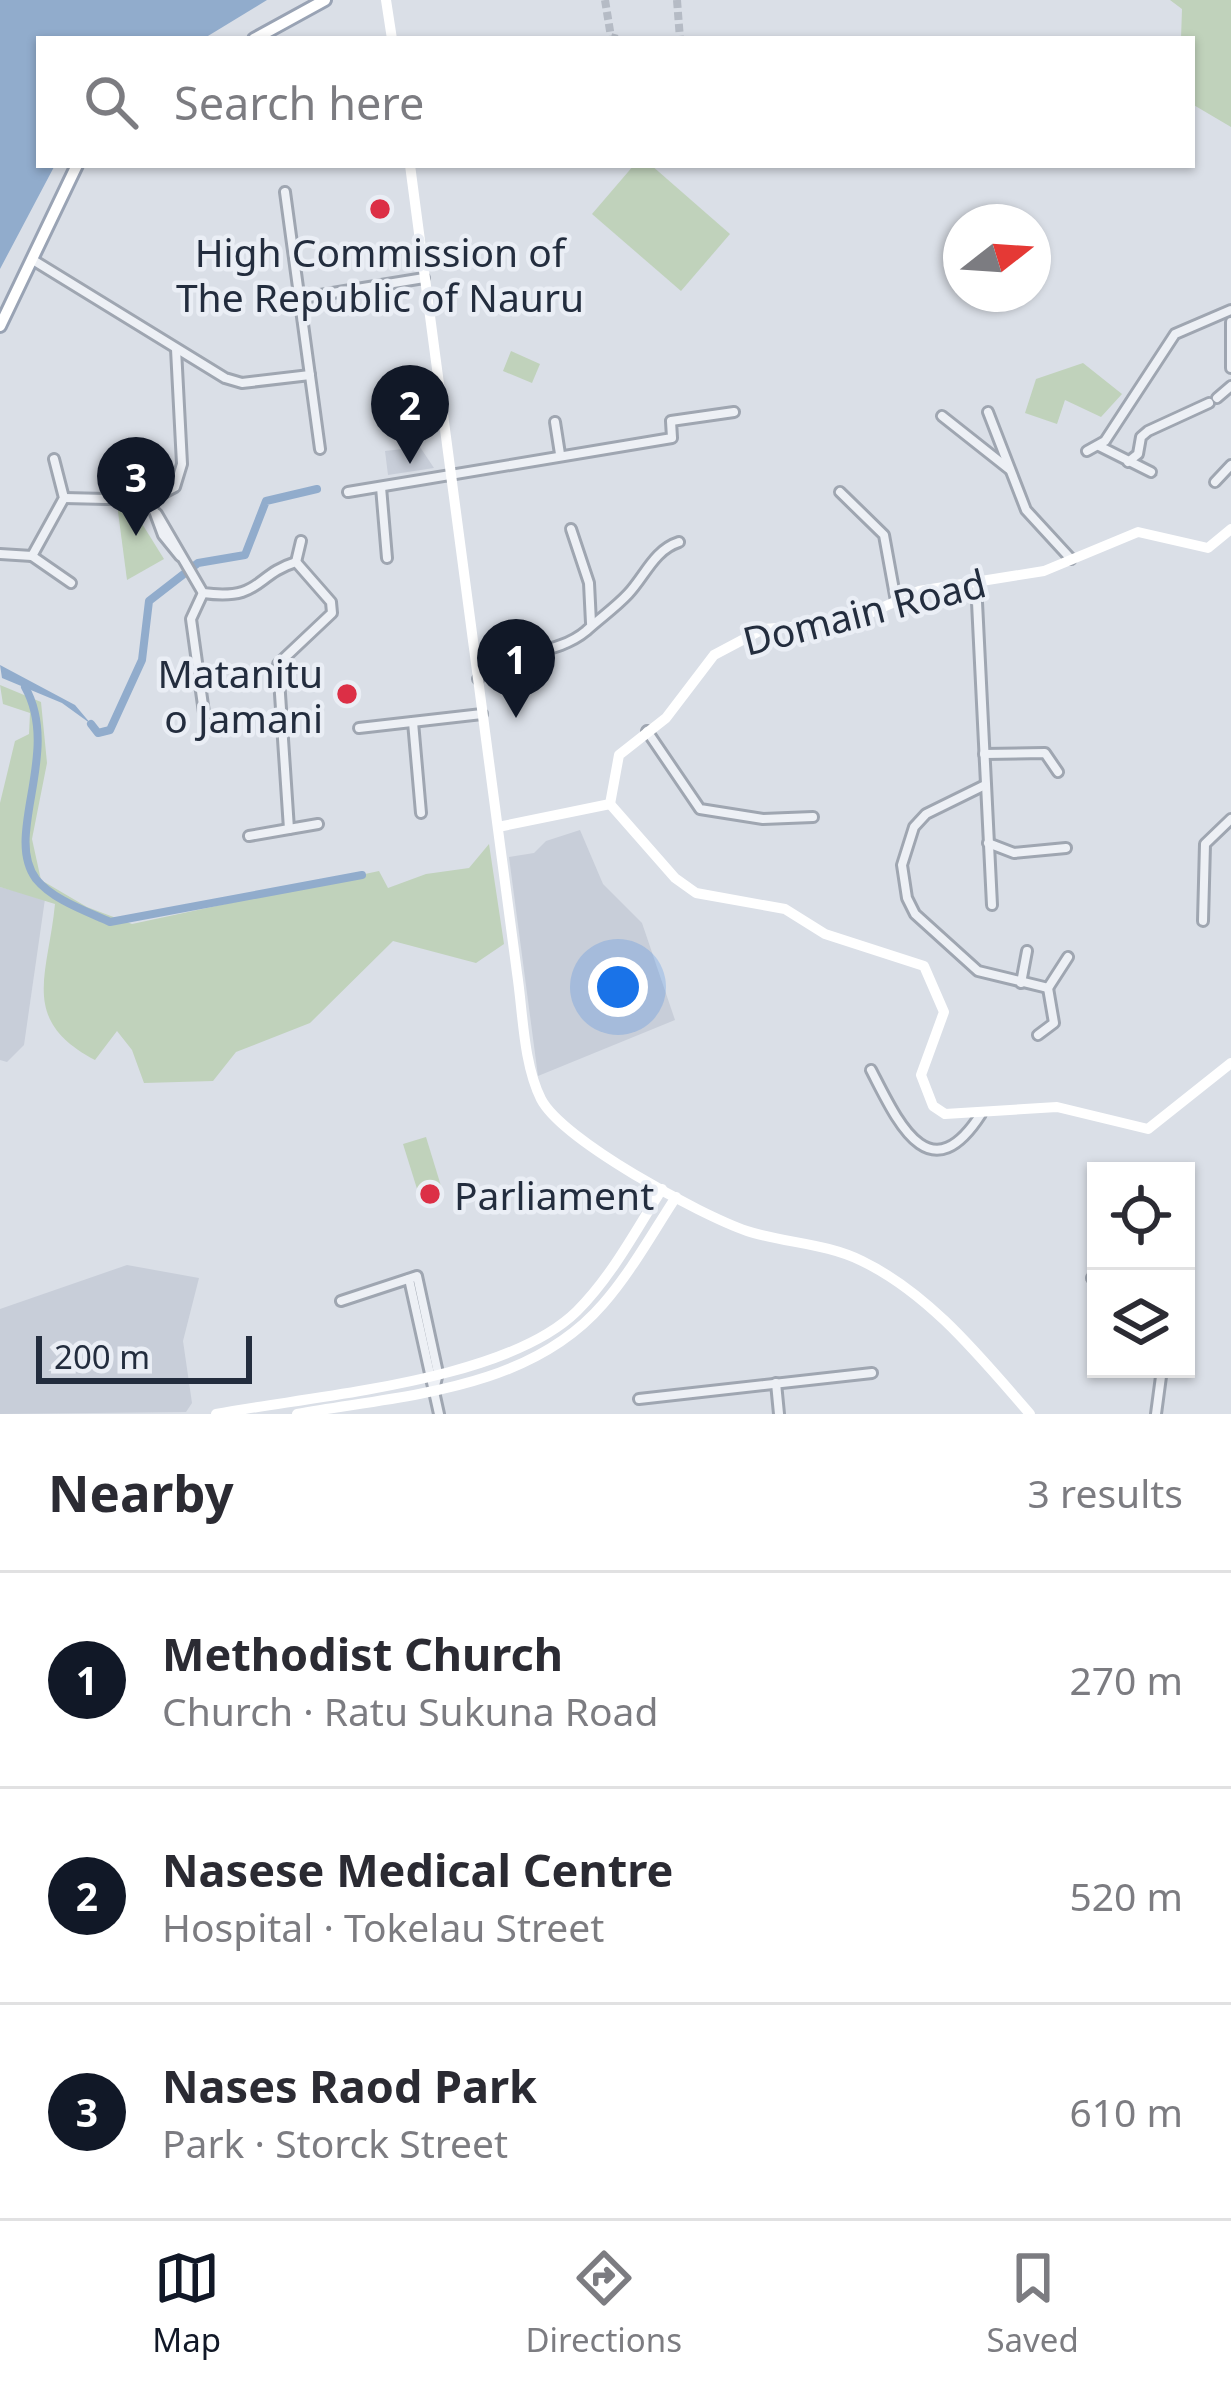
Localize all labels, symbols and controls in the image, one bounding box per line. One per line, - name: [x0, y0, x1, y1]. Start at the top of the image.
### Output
- search box: [36, 36, 1195, 168]
- icon: search: [78, 69, 144, 135]
- text: Search here: [174, 72, 424, 133]
- marker: High Commission of The Republic of Nauru: [367, 196, 393, 222]
- north arrow: [943, 204, 1051, 312]
- place label: High Commission of The Republic of Nauru: [176, 225, 584, 323]
- pin: 2: [371, 365, 449, 464]
- pin: 3: [97, 437, 175, 536]
- street label: Domain Road: [737, 555, 991, 667]
- pin: 1: [477, 619, 555, 718]
- place label: Matanitu o Jamani: [157, 646, 323, 744]
- marker: Matanitu o Jamani: [334, 681, 360, 707]
- your location: [588, 957, 648, 1017]
- map controls: [1087, 1162, 1195, 1378]
- button: locate: [1087, 1162, 1195, 1270]
- place label: Parliament: [454, 1168, 654, 1221]
- marker: Parliament: [417, 1181, 443, 1207]
- button: layers: [1087, 1270, 1195, 1378]
- scale bar: [36, 1330, 252, 1383]
- text: 200 m: [54, 1334, 150, 1379]
- text: Nearby: [48, 1457, 234, 1527]
- text: 3 results: [1028, 1466, 1183, 1519]
- text: Methodist Church: [162, 1623, 563, 1684]
- text: 1: [76, 1653, 98, 1706]
- text: 270 m: [1069, 1653, 1183, 1706]
- text: Church · Ratu Sukuna Road: [162, 1684, 658, 1737]
- text: Nasese Medical Centre: [162, 1839, 673, 1900]
- text: 2: [76, 1869, 98, 1922]
- text: 520 m: [1069, 1869, 1183, 1922]
- text: Hospital · Tokelau Street: [162, 1900, 604, 1953]
- text: Nases Raod Park: [162, 2055, 537, 2116]
- text: 3: [76, 2085, 98, 2138]
- text: 610 m: [1069, 2085, 1183, 2138]
- text: Park · Storck Street: [162, 2116, 508, 2169]
- tab: Map: [152, 2245, 221, 2362]
- tab: Directions: [525, 2245, 682, 2362]
- tab: Saved: [986, 2245, 1079, 2362]

